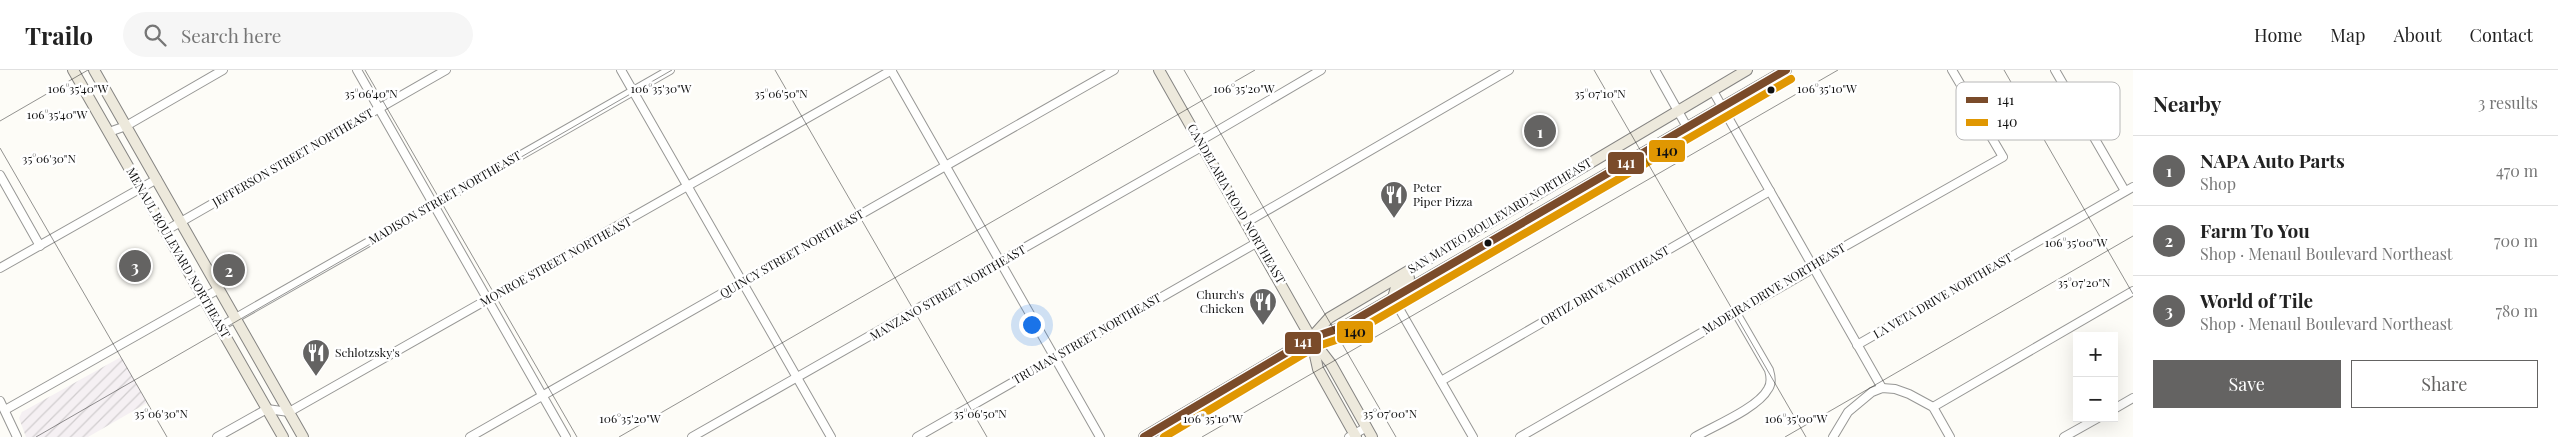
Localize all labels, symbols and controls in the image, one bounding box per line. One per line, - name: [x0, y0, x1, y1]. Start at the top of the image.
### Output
- search box: [123, 12, 473, 57]
- text: Trailo: [25, 19, 93, 51]
- icon: search: [141, 21, 169, 49]
- text: Search here: [181, 22, 282, 48]
- text: Home: [2254, 23, 2302, 47]
- text: Map: [2330, 23, 2365, 47]
- text: About: [2393, 23, 2442, 47]
- text: Contact: [2470, 23, 2533, 47]
- text: 106°35'40"W: [48, 80, 108, 96]
- text: 106°35'30"W: [631, 80, 692, 96]
- text: 106°35'20"W: [1213, 80, 1275, 96]
- text: 106°35'10"W: [1797, 80, 1857, 96]
- legend: [1956, 82, 2120, 140]
- text: 35°06'40"N: [344, 85, 398, 101]
- text: 35°06'50"N: [754, 85, 808, 101]
- text: 35°07'10"N: [1574, 85, 1626, 101]
- unlabelled marker: [1766, 85, 1776, 95]
- text: Nearby: [2153, 89, 2222, 117]
- text: 141: [1997, 90, 2014, 109]
- text: 3 results: [2478, 92, 2538, 113]
- street label: JEFFERSON STREET NORTHEAST: [208, 104, 376, 210]
- text: 106°35'40"W: [27, 106, 87, 122]
- pin: 1: [1524, 112, 1556, 150]
- text: 140: [1997, 112, 2018, 131]
- street label: CANDELARIA ROAD NORTHEAST: [1184, 121, 1290, 287]
- line badge: 140: [1648, 139, 1686, 163]
- text: 140: [1656, 141, 1678, 160]
- street label: MADISON STREET NORTHEAST: [365, 146, 524, 248]
- text: NAPA Auto Parts: [2200, 147, 2345, 173]
- text: 35°06'30"N: [22, 150, 76, 166]
- line badge: 141: [1607, 151, 1645, 175]
- street label: SAN MATEO BOULEVARD NORTHEAST: [1405, 153, 1595, 277]
- text: 141: [1617, 153, 1635, 172]
- text: 1: [2166, 160, 2172, 181]
- text: 470 m: [2496, 160, 2538, 181]
- street label: MENAUL BOULEVARD NORTHEAST: [123, 164, 235, 341]
- text: Shop: [2200, 173, 2236, 194]
- place label: Peter Piper Pizza: [1413, 179, 1473, 209]
- restaurant icon: Peter Piper Pizza: [1379, 180, 1409, 219]
- street label: QUINCY STREET NORTHEAST: [716, 205, 867, 301]
- street label: MONROE STREET NORTHEAST: [477, 212, 635, 310]
- text: Farm To You: [2200, 217, 2310, 243]
- text: 2: [2165, 230, 2173, 251]
- text: 700 m: [2494, 230, 2538, 251]
- text: 106°35'00"W: [2045, 234, 2107, 250]
- unlabelled marker: [1483, 238, 1493, 248]
- street label: MADEIRA DRIVE NORTHEAST: [1699, 239, 1849, 337]
- street label: MANZANO STREET NORTHEAST: [867, 241, 1029, 343]
- street label: ORTIZ DRIVE NORTHEAST: [1537, 241, 1672, 329]
- text: Shop · Menaul Boulevard Northeast: [2200, 243, 2453, 264]
- pin: 3: [119, 247, 151, 285]
- street label: LA VETA DRIVE NORTHEAST: [1870, 248, 2015, 342]
- pin: 2: [213, 251, 245, 289]
- text: 35°07'20"N: [2057, 274, 2111, 290]
- place label: Church's Chicken: [1196, 286, 1244, 316]
- restaurant icon: Church's Chicken: [1248, 287, 1278, 326]
- text: World of Tile: [2200, 287, 2313, 313]
- street label: TRUMAN STREET NORTHEAST: [1009, 289, 1164, 387]
- text: 3: [2165, 300, 2173, 321]
- text: 780 m: [2495, 300, 2538, 321]
- your location: [1019, 312, 1045, 338]
- text: Shop · Menaul Boulevard Northeast: [2200, 313, 2453, 334]
- line badge: 140: [1336, 320, 1374, 344]
- text: 140: [1344, 322, 1366, 341]
- line badge: 141: [1284, 331, 1322, 355]
- text: 141: [1294, 332, 1312, 351]
- map controls: [2073, 332, 2118, 422]
- button: +: [2073, 332, 2118, 377]
- restaurant icon: Schlotzsky's: [301, 338, 331, 377]
- place label: Schlotzsky's: [335, 344, 400, 360]
- button: Save: [2153, 360, 2341, 408]
- button: Share: [2351, 360, 2538, 408]
- button: −: [2073, 377, 2118, 422]
- text: 35°06'30"N: [134, 405, 188, 421]
- text: 35°06'50"N: [953, 405, 1007, 421]
- text: 35°07'00"N: [1363, 405, 1418, 421]
- text: 106°35'20"W: [599, 410, 661, 426]
- text: 106°35'10"W: [1183, 410, 1243, 426]
- text: 106°35'00"W: [1765, 410, 1827, 426]

